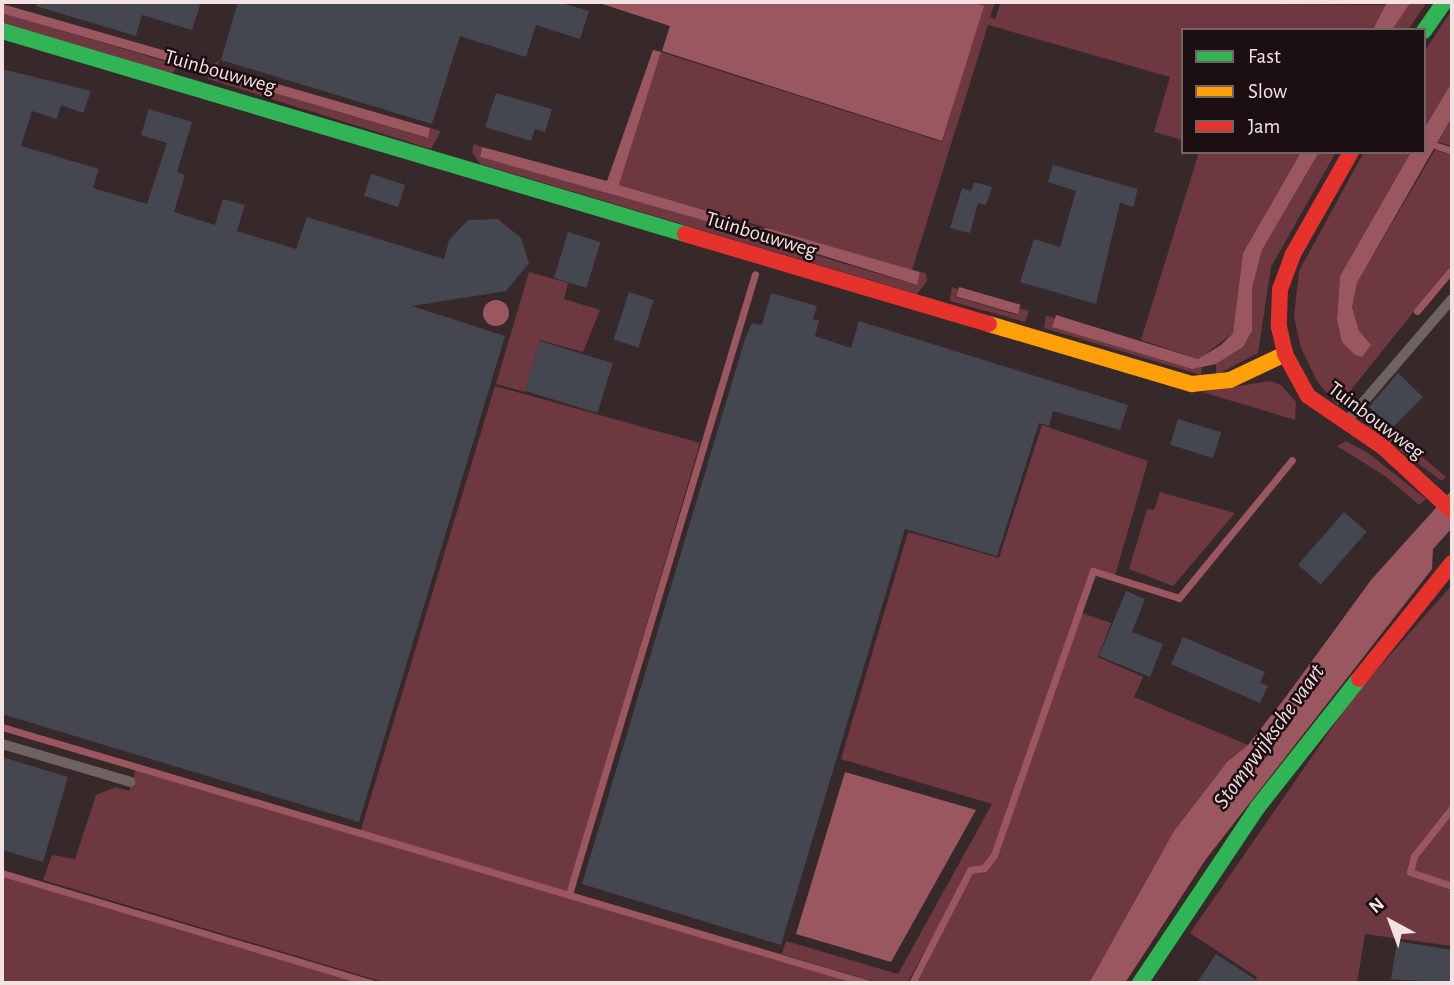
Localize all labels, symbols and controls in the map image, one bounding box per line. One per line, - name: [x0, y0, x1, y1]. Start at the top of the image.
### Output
- legend: [1181, 28, 1426, 154]
- street label: Tuinbouwweg: [161, 44, 279, 100]
- text: Fast: [1248, 46, 1281, 67]
- text: Slow: [1248, 81, 1287, 102]
- text: Jam: [1248, 116, 1280, 137]
- street label: Tuinbouwweg: [703, 206, 819, 264]
- street label: Tuinbouwweg: [1323, 376, 1429, 466]
- water label: Stompwijksche vaart: [1208, 659, 1332, 815]
- north arrow: [1356, 887, 1426, 957]
- text: N: [1366, 894, 1388, 917]

